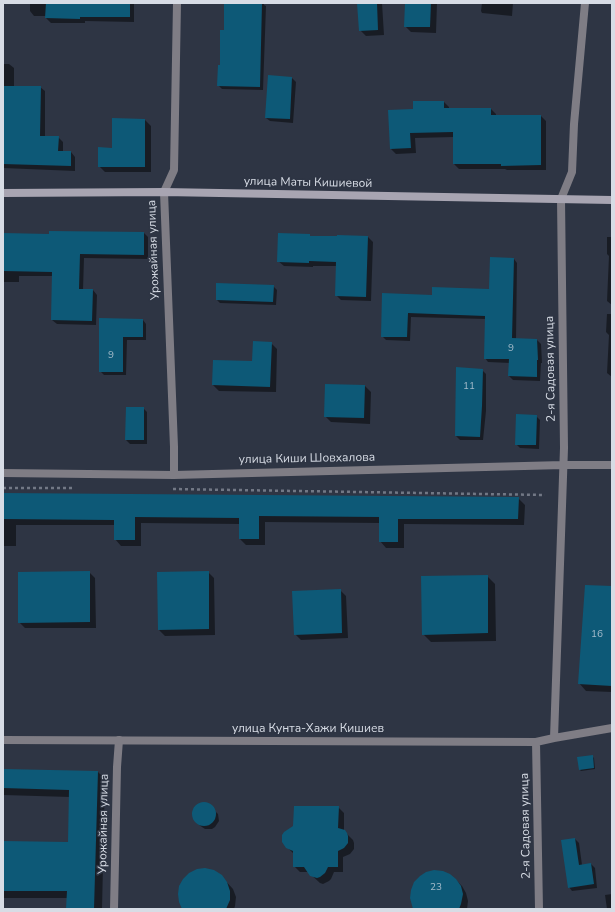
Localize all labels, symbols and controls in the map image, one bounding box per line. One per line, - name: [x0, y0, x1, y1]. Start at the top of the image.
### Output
- street label: улица Маты Кишиевой: [244, 175, 372, 191]
- street label: Урожайная улица: [145, 200, 163, 300]
- street label: 2-я Садовая улица: [543, 316, 559, 422]
- house number: 9: [508, 343, 514, 355]
- house number: 9: [108, 350, 114, 362]
- house number: 11: [463, 381, 475, 393]
- street label: улица Киши Шовхалова: [239, 451, 375, 467]
- house number: 16: [591, 629, 603, 641]
- street label: улица Кунта-Хажи Кишиев: [232, 722, 384, 736]
- street label: 2-я Садовая улица: [518, 773, 534, 879]
- street label: Урожайная улица: [96, 774, 112, 874]
- house number: 23: [430, 882, 442, 894]

